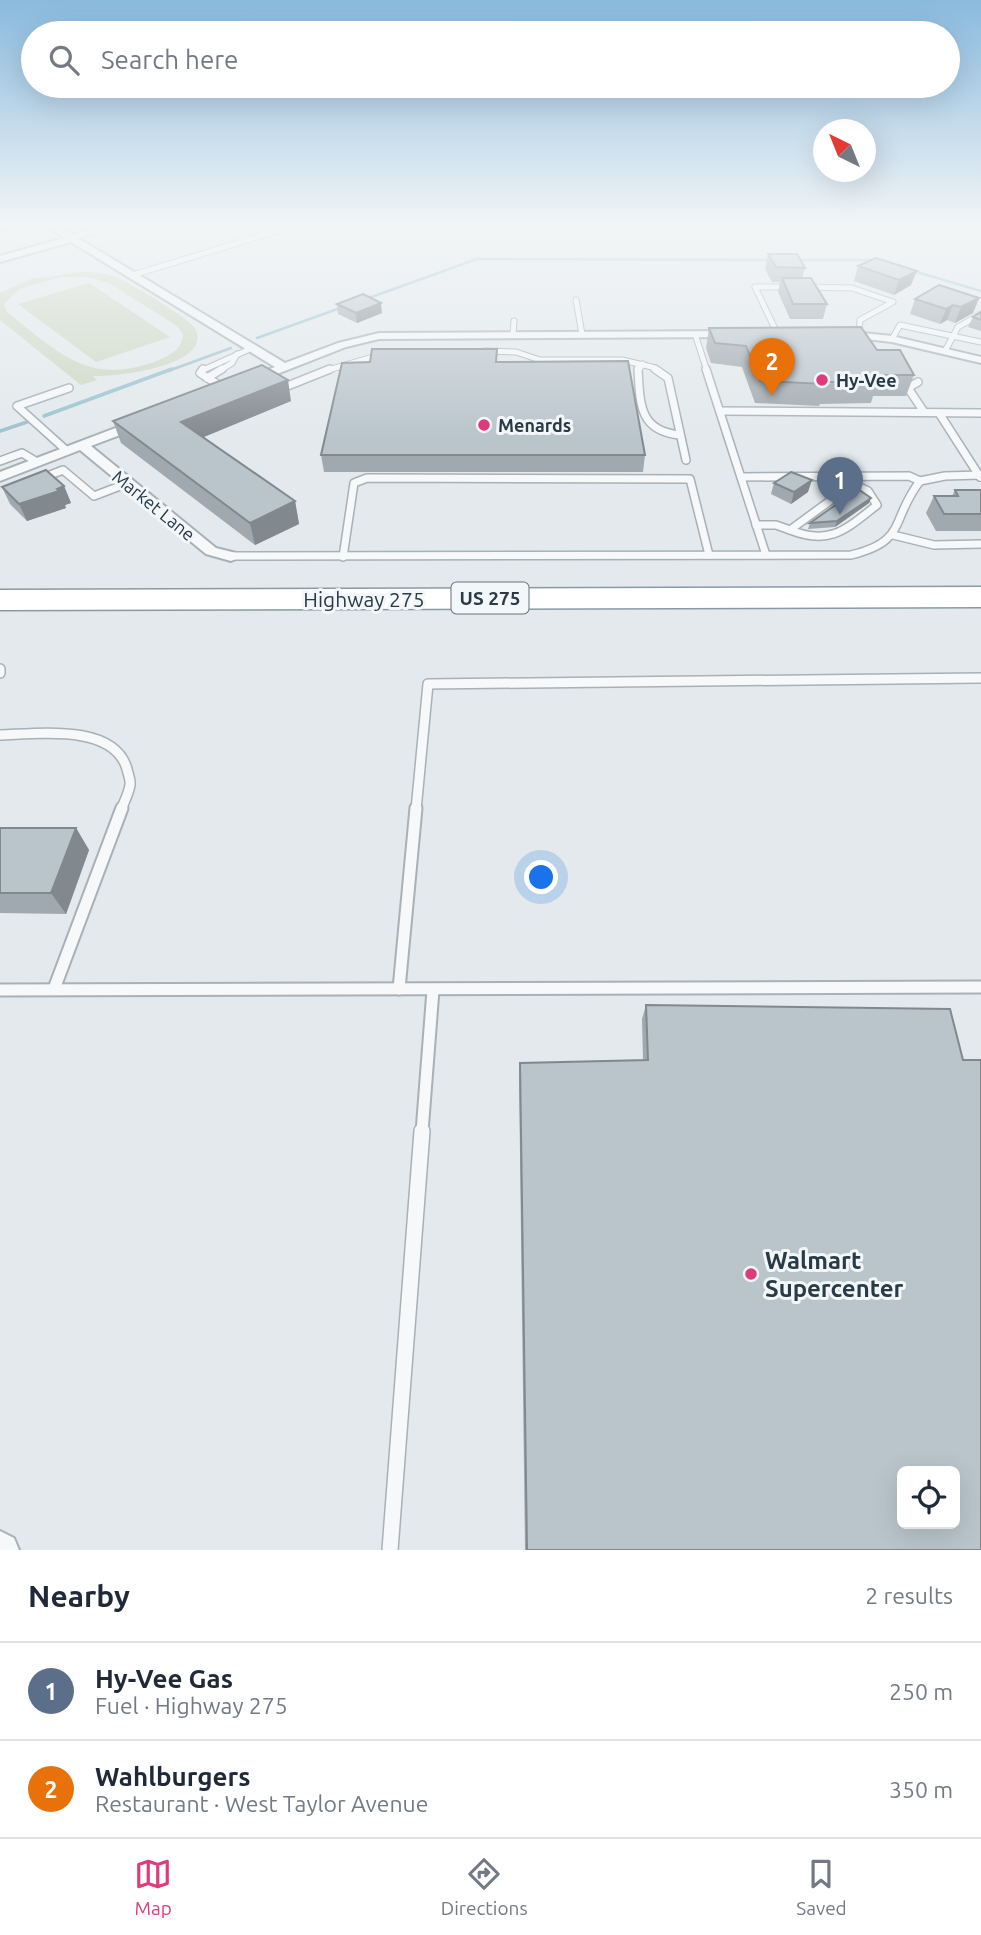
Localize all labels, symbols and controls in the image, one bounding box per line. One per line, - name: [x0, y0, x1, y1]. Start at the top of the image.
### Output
- search box: [21, 21, 960, 98]
- icon: search: [45, 41, 83, 79]
- text: Search here: [101, 45, 238, 74]
- north arrow: [813, 119, 876, 182]
- pin: 2: [749, 338, 795, 396]
- place label: Hy-Vee: [836, 370, 897, 390]
- marker: Hy-Vee: [814, 372, 830, 388]
- place label: Menards: [498, 415, 571, 435]
- marker: Menards: [476, 417, 492, 433]
- pin: 1: [817, 457, 863, 515]
- street label: Market Lane: [109, 466, 199, 544]
- road number: US 275: [452, 582, 528, 614]
- street label: Highway 275: [303, 587, 425, 611]
- your location: [524, 860, 558, 894]
- place label: Walmart Supercenter: [765, 1247, 904, 1302]
- marker: Walmart Supercenter: [743, 1266, 759, 1282]
- map controls: [897, 1466, 960, 1529]
- button: locate: [897, 1466, 960, 1529]
- text: Nearby: [28, 1579, 130, 1613]
- text: 2 results: [865, 1583, 953, 1608]
- text: Hy-Vee Gas: [95, 1664, 233, 1693]
- text: 1: [45, 1679, 57, 1704]
- text: 250 m: [889, 1679, 953, 1704]
- text: Fuel · Highway 275: [95, 1693, 288, 1718]
- text: Wahlburgers: [95, 1762, 251, 1791]
- text: 2: [45, 1777, 57, 1802]
- text: 350 m: [889, 1777, 953, 1802]
- text: Restaurant · West Taylor Avenue: [95, 1791, 428, 1816]
- tab: Map: [134, 1855, 172, 1919]
- tab: Directions: [441, 1855, 528, 1919]
- tab: Saved: [796, 1855, 847, 1919]

